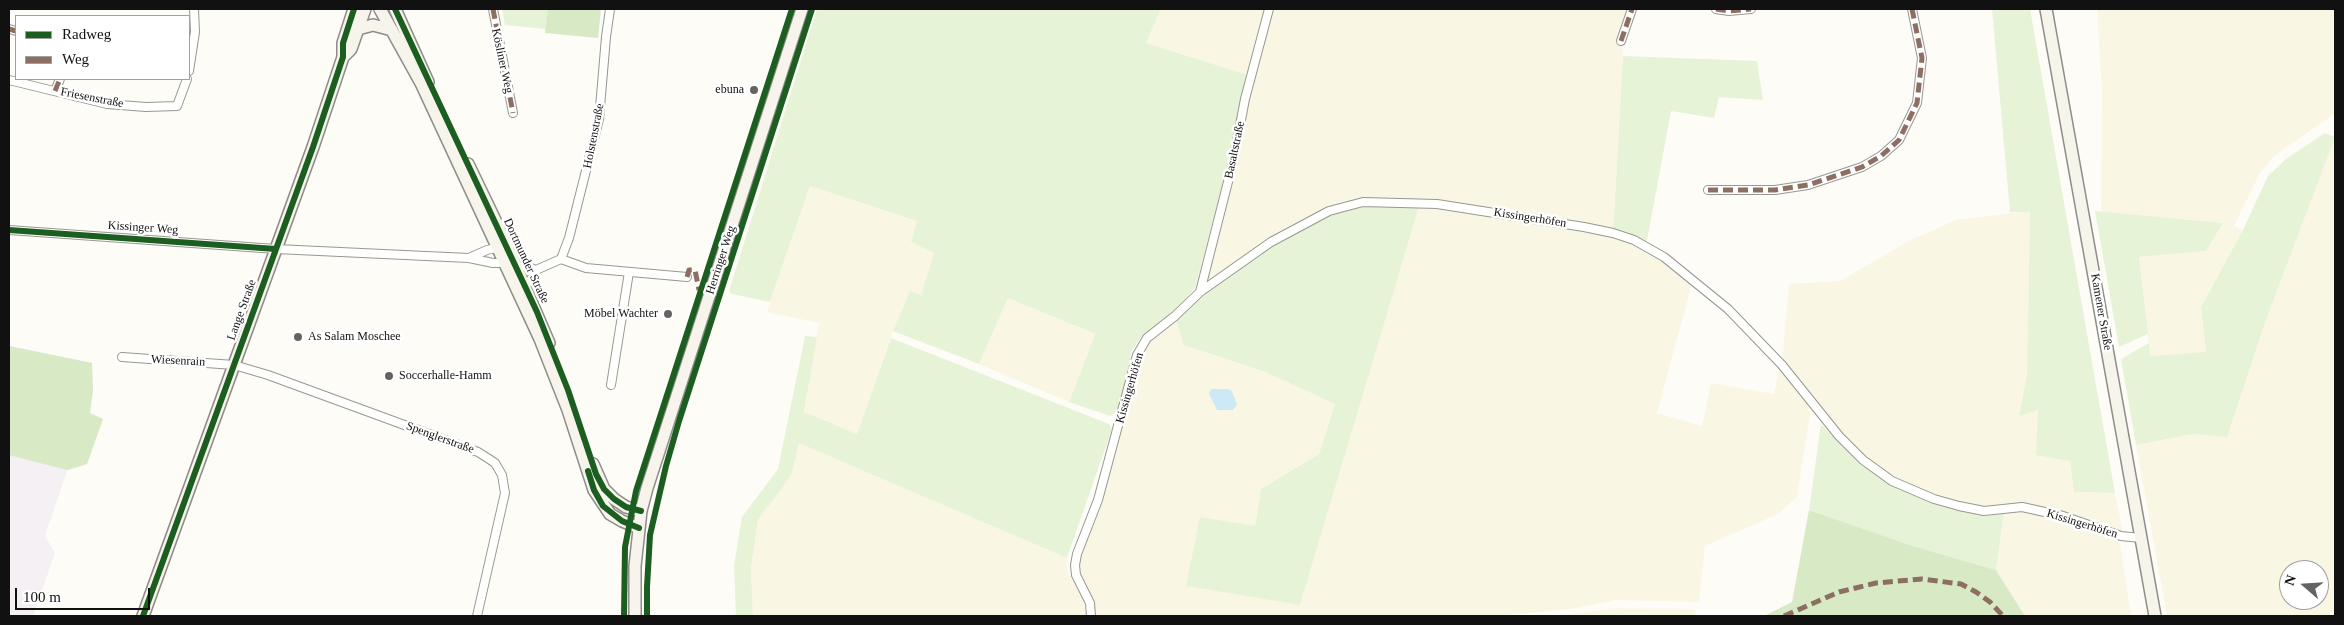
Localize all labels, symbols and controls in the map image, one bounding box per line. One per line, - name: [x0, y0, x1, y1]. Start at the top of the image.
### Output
- legend: [15, 15, 190, 80]
- text: Radweg: [62, 26, 111, 42]
- street label: Kösliner Weg: [488, 27, 516, 95]
- text: Weg: [62, 51, 89, 67]
- place label: ebuna: [715, 83, 744, 97]
- marker: ebuna: [748, 84, 760, 96]
- street label: Friesenstraße: [59, 85, 125, 111]
- street label: Holstenstraße: [581, 102, 607, 170]
- street label: Basaltstraße: [1222, 120, 1248, 180]
- street label: Kissingerhöfen: [1493, 205, 1567, 231]
- street label: Dortmunder Straße: [500, 216, 552, 306]
- street label: Kissinger Weg: [107, 218, 179, 238]
- street label: Herringer Weg: [703, 224, 739, 296]
- street label: Kamener Straße: [2087, 273, 2115, 351]
- street label: Lange Straße: [224, 278, 260, 342]
- place label: Möbel Wachter: [584, 307, 658, 321]
- marker: Möbel Wachter: [662, 308, 674, 320]
- place label: As Salam Moschee: [308, 330, 401, 344]
- marker: As Salam Moschee: [292, 331, 304, 343]
- street label: Kissingerhöfen: [1113, 351, 1147, 425]
- street label: Wiesenrain: [151, 352, 205, 370]
- place label: Soccerhalle-Hamm: [399, 369, 492, 383]
- marker: Soccerhalle-Hamm: [383, 370, 395, 382]
- street label: Spenglerstraße: [404, 419, 476, 457]
- street label: Kissingerhöfen: [2045, 506, 2119, 542]
- north arrow: [2279, 560, 2329, 610]
- text: N: [2282, 573, 2299, 588]
- scale bar: [18, 578, 152, 610]
- text: 100 m: [23, 589, 61, 605]

